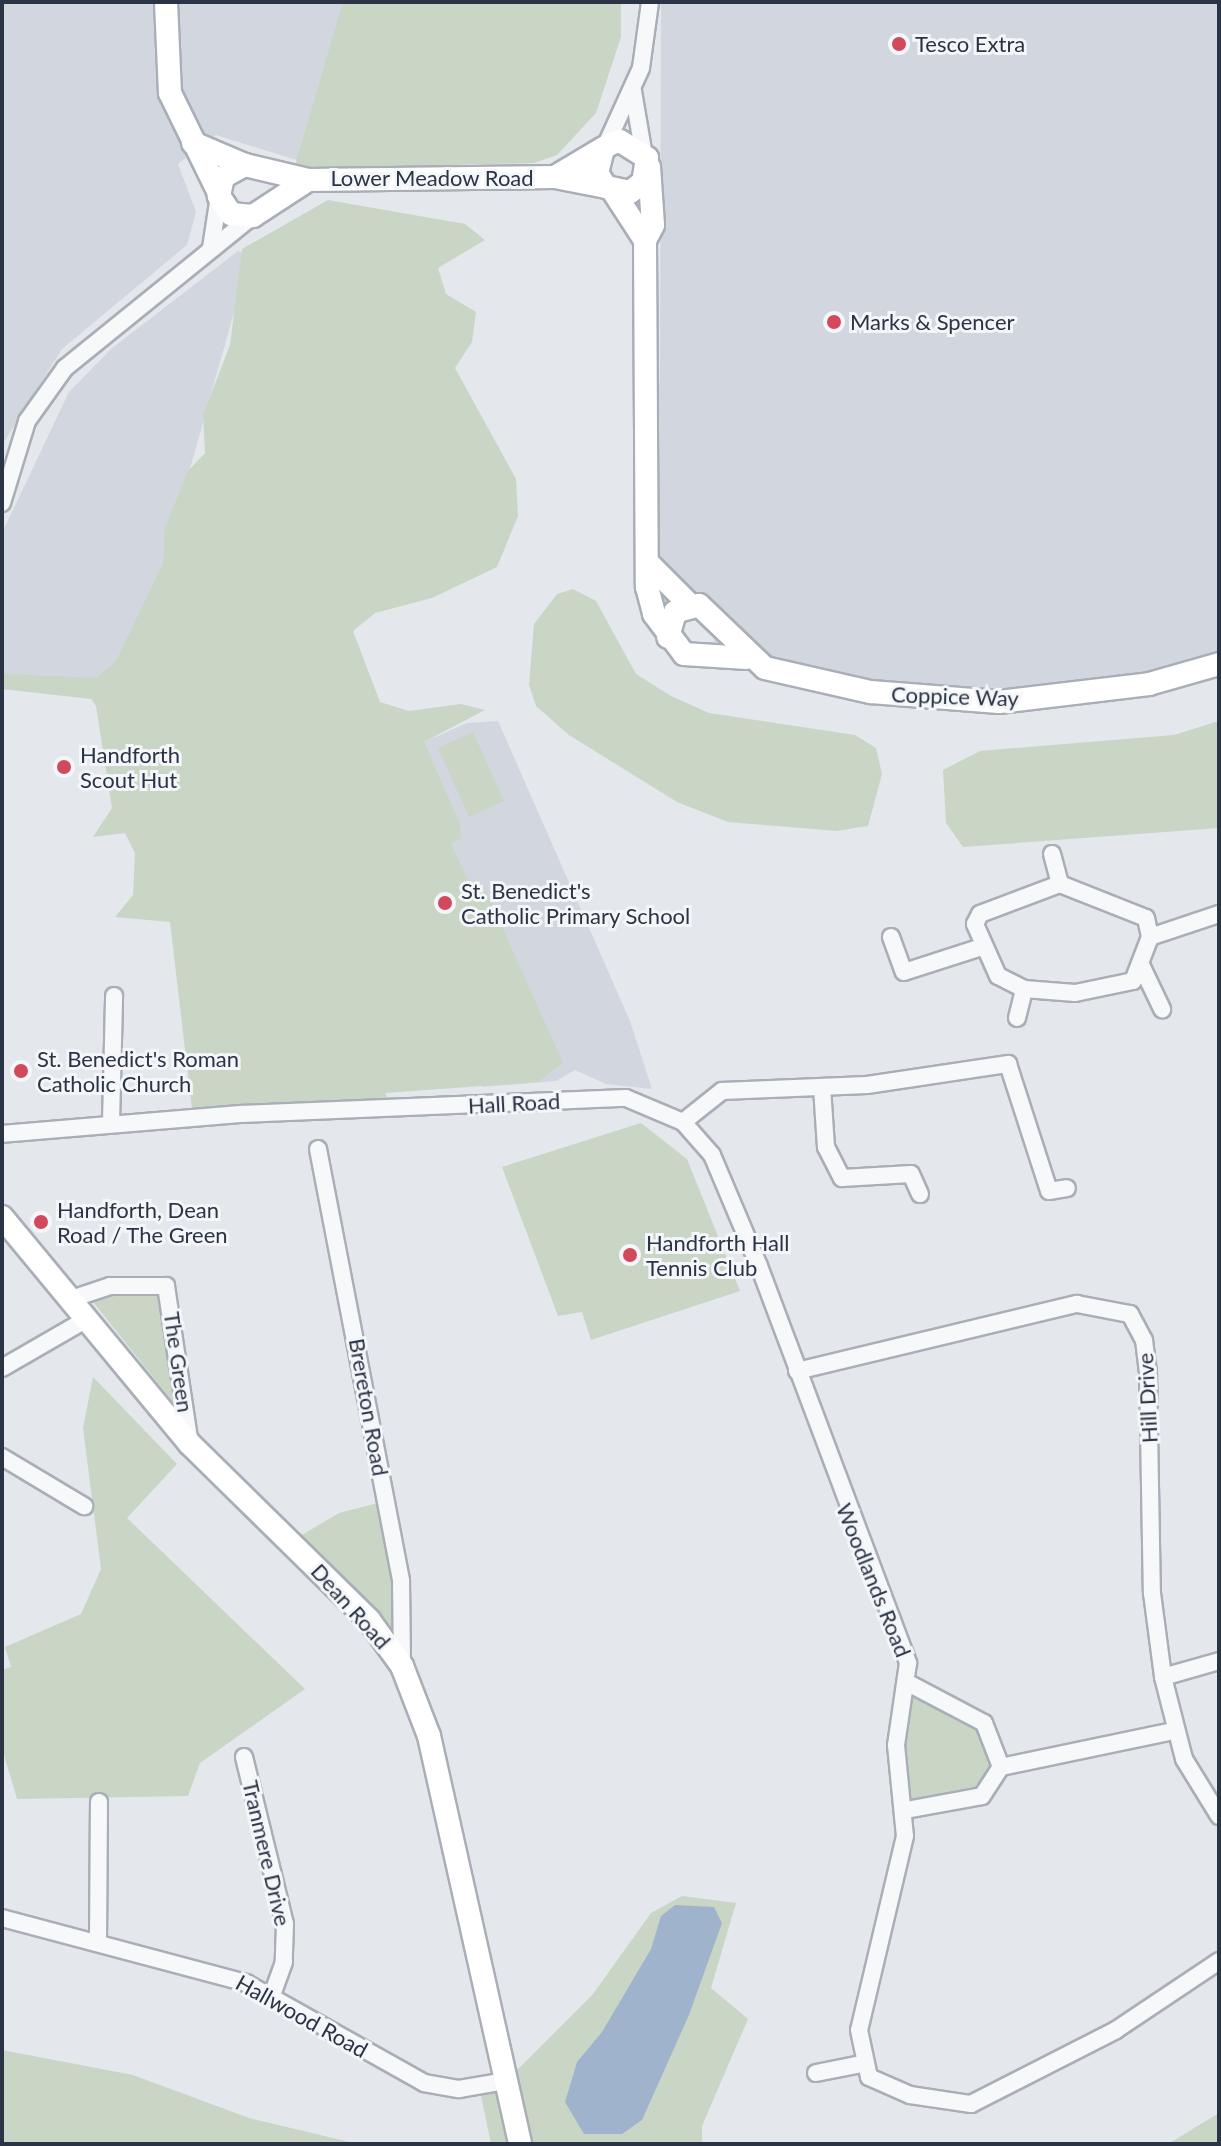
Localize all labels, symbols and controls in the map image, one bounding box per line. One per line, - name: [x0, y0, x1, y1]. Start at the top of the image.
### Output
- place label: Tesco Extra: [915, 31, 1025, 57]
- marker: Tesco Extra: [890, 35, 908, 53]
- street label: Lower Meadow Road: [330, 165, 534, 191]
- place label: Marks & Spencer: [850, 309, 1015, 335]
- marker: Marks & Spencer: [825, 313, 843, 331]
- street label: Coppice Way: [891, 681, 1019, 711]
- place label: Handforth Scout Hut: [80, 741, 180, 792]
- marker: Handforth Scout Hut: [55, 758, 73, 776]
- place label: St. Benedict's Catholic Primary School: [461, 877, 691, 928]
- marker: St. Benedict's Catholic Primary School: [436, 894, 454, 912]
- place label: St. Benedict's Roman Catholic Church: [37, 1045, 239, 1096]
- marker: St. Benedict's Roman Catholic Church: [12, 1062, 30, 1080]
- street label: Hall Road: [467, 1087, 561, 1119]
- place label: Handforth, Dean Road / The Green: [57, 1196, 228, 1248]
- marker: Handforth, Dean Road / The Green: [32, 1213, 50, 1231]
- place label: Handforth Hall Tennis Club: [646, 1229, 789, 1280]
- marker: Handforth Hall Tennis Club: [621, 1246, 639, 1264]
- street label: The Green: [159, 1310, 199, 1414]
- street label: Brereton Road: [344, 1336, 394, 1478]
- street label: Hill Drive: [1131, 1352, 1163, 1444]
- street label: Woodlands Road: [831, 1499, 917, 1661]
- street label: Dean Road: [306, 1558, 396, 1654]
- street label: Tranmere Drive: [237, 1778, 297, 1928]
- street label: Hallwood Road: [231, 1969, 373, 2063]

